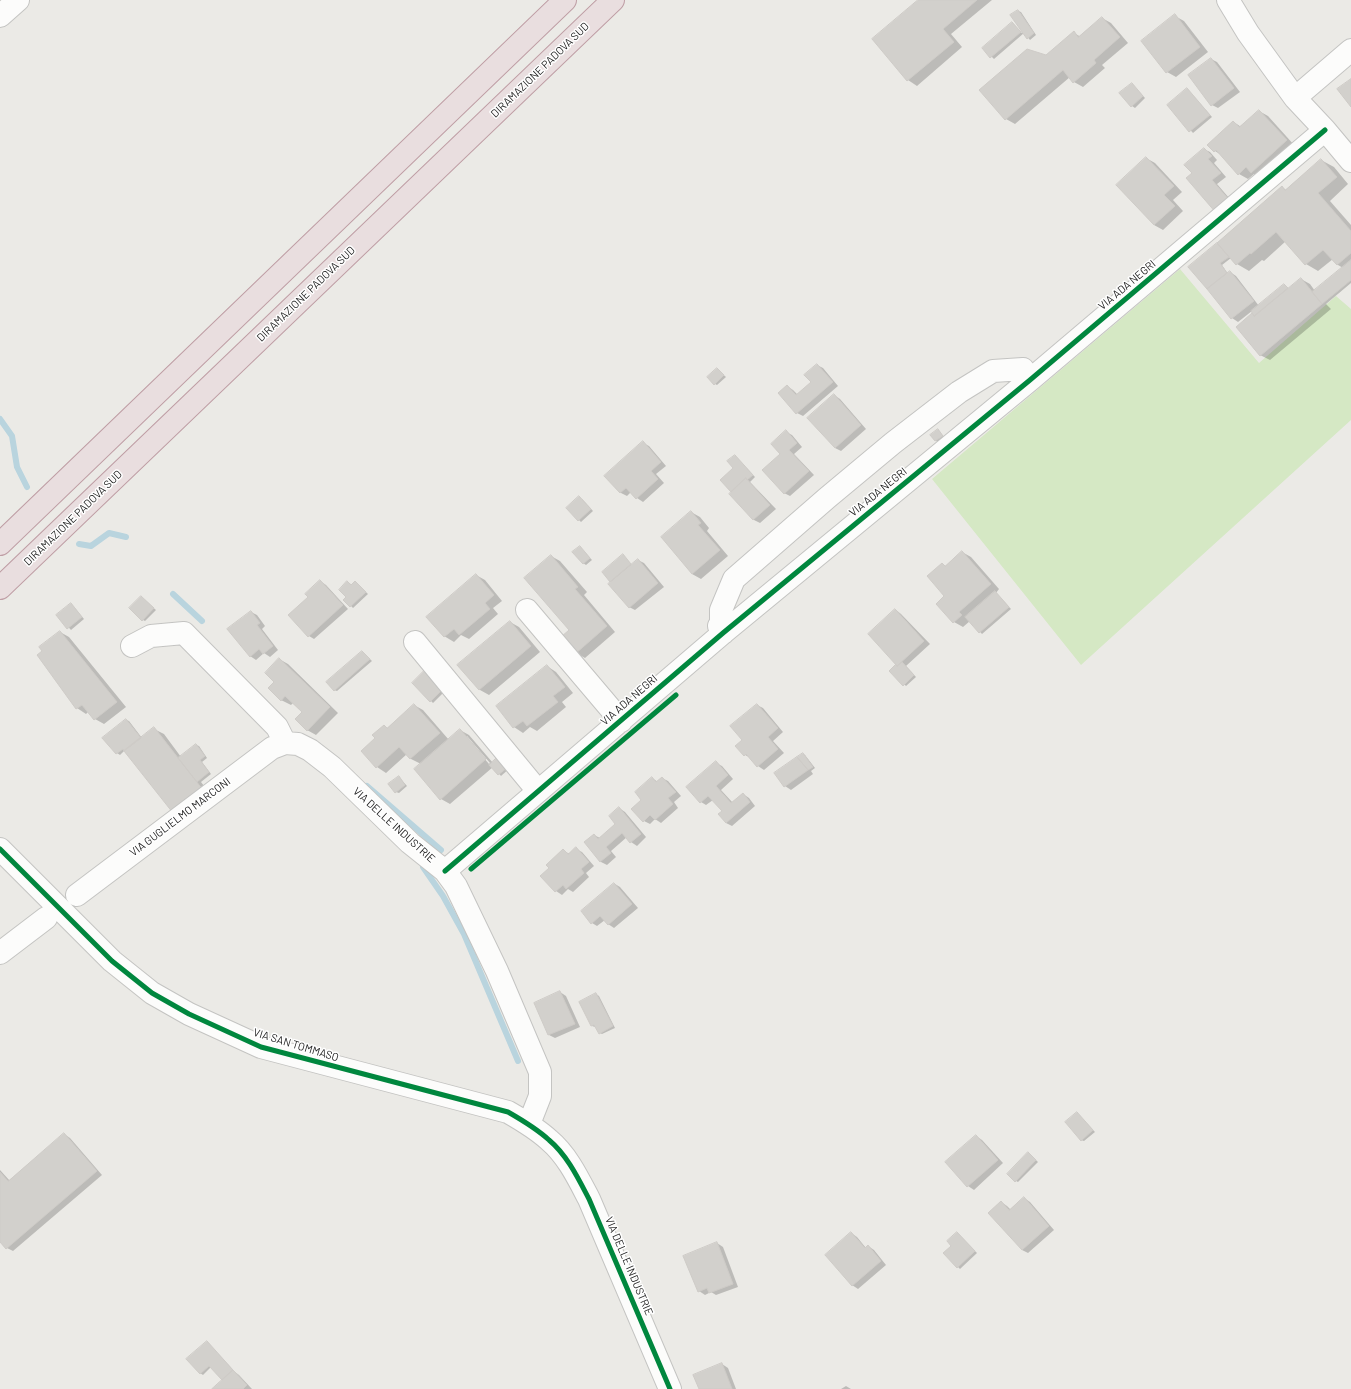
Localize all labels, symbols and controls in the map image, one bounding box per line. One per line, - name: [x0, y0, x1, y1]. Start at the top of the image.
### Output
- street label: DIRAMAZIONE PADOVA SUD: [488, 20, 592, 120]
- street label: DIRAMAZIONE PADOVA SUD: [254, 244, 358, 344]
- street label: VIA ADA NEGRI: [1096, 257, 1158, 313]
- street label: VIA ADA NEGRI: [846, 465, 910, 519]
- street label: DIRAMAZIONE PADOVA SUD: [21, 468, 125, 568]
- street label: VIA ADA NEGRI: [598, 672, 660, 728]
- street label: VIA GUGLIELMO MARCONI: [127, 775, 233, 859]
- street label: VIA DELLE INDUSTRIE: [350, 785, 438, 865]
- street label: VIA SAN TOMMASO: [252, 1026, 340, 1064]
- street label: VIA DELLE INDUSTRIE: [602, 1215, 656, 1317]

